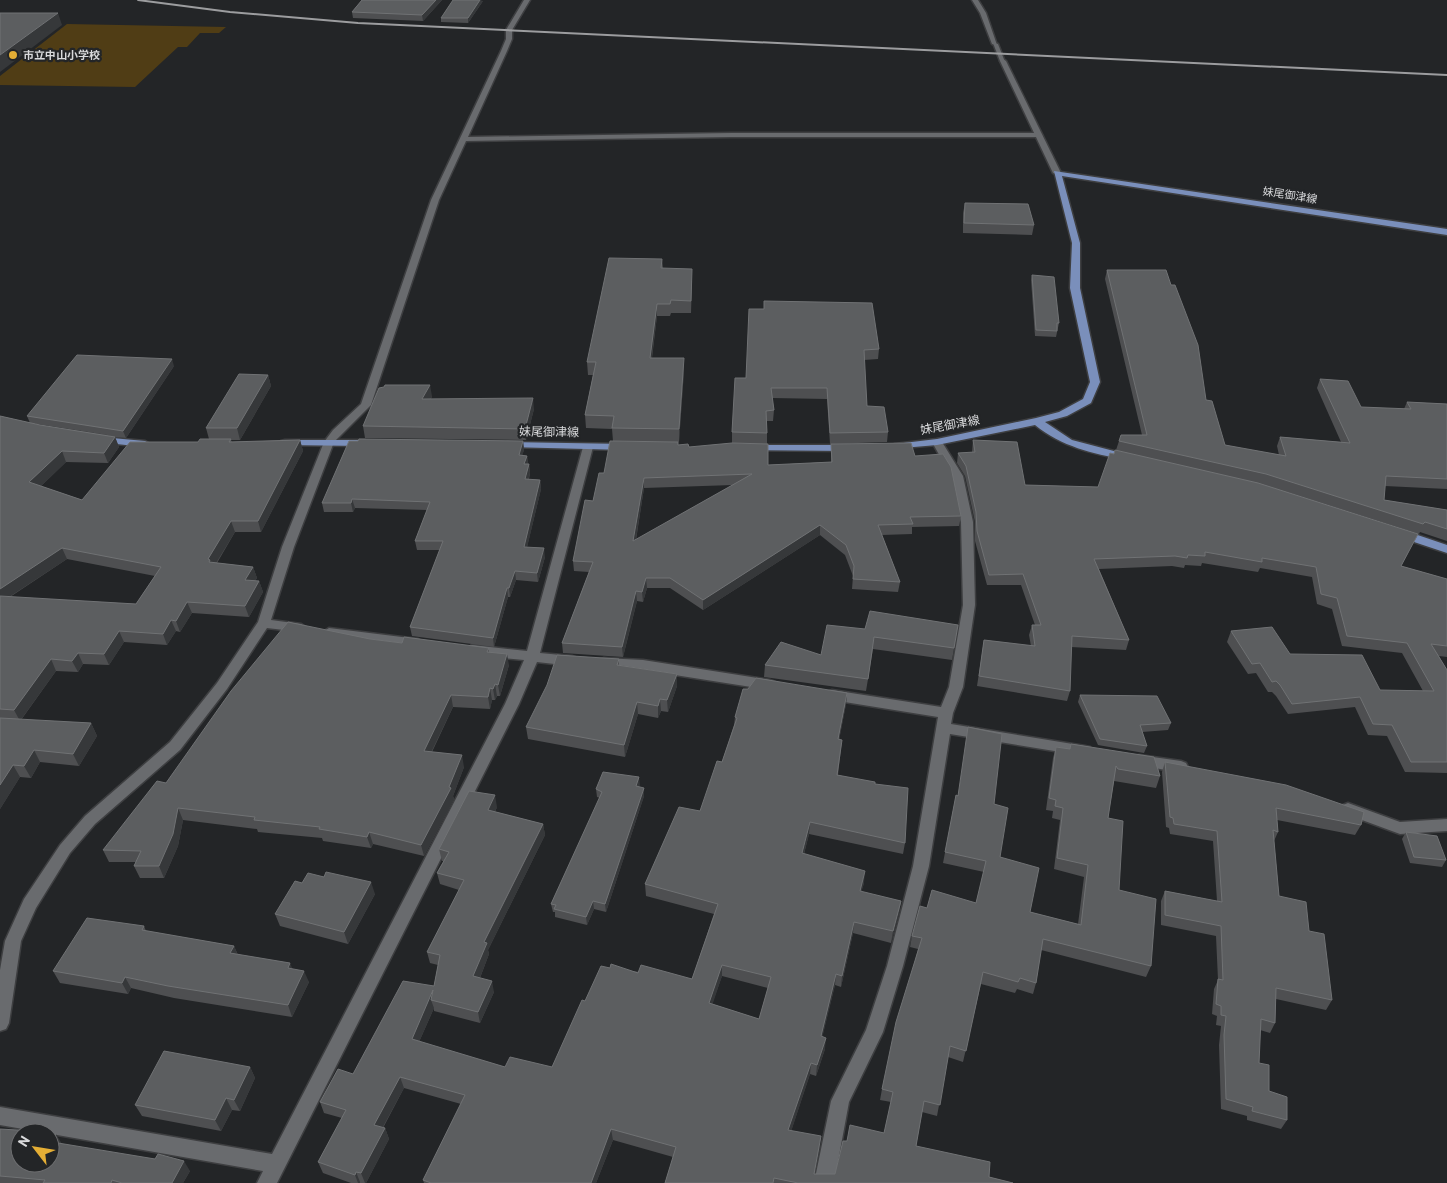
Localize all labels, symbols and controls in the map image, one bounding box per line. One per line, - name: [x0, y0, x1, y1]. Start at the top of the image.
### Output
- place label: 市立中山小学校: [23, 48, 100, 61]
- marker: 市立中山小学校: [7, 49, 19, 61]
- street label: 妹尾御津線: [1262, 184, 1318, 205]
- street label: 妹尾御津線: [919, 412, 981, 436]
- street label: 妹尾御津線: [519, 423, 579, 439]
- north arrow: [10, 1123, 60, 1173]
- text: N: [14, 1133, 33, 1149]

